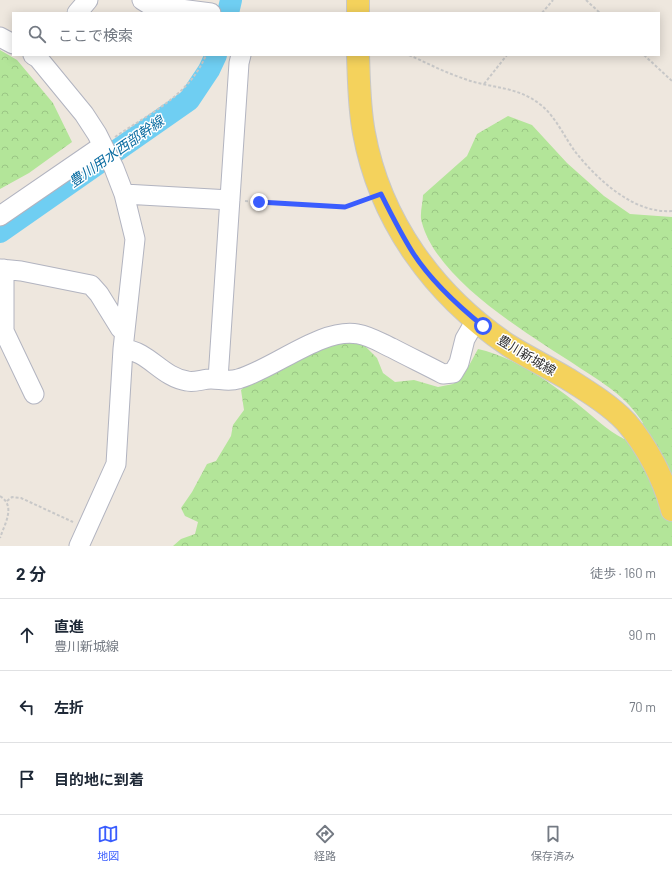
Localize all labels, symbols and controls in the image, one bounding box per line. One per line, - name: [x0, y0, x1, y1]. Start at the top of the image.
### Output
- search box: [12, 12, 660, 56]
- icon: search: [26, 23, 48, 45]
- text: ここで検索: [58, 26, 133, 44]
- water label: 豊川用水西部幹線: [65, 111, 168, 190]
- route end: [250, 193, 268, 211]
- route start: [474, 317, 492, 335]
- street label: 豊川新城線: [495, 331, 559, 379]
- text: 2 分: [16, 563, 46, 583]
- text: 徒歩 · 160 m: [590, 565, 656, 581]
- text: 直進: [54, 617, 84, 635]
- icon: ahead: [16, 624, 38, 646]
- text: 90 m: [629, 627, 656, 643]
- text: 豊川新城線: [54, 638, 119, 654]
- icon: left: [16, 696, 38, 718]
- text: 左折: [54, 698, 84, 716]
- text: 70 m: [629, 699, 656, 715]
- icon: arrive: [16, 768, 38, 790]
- text: 目的地に到着: [54, 770, 144, 788]
- tab: 地図: [97, 823, 119, 863]
- tab: 経路: [314, 823, 336, 863]
- tab: 保存済み: [531, 823, 575, 863]

